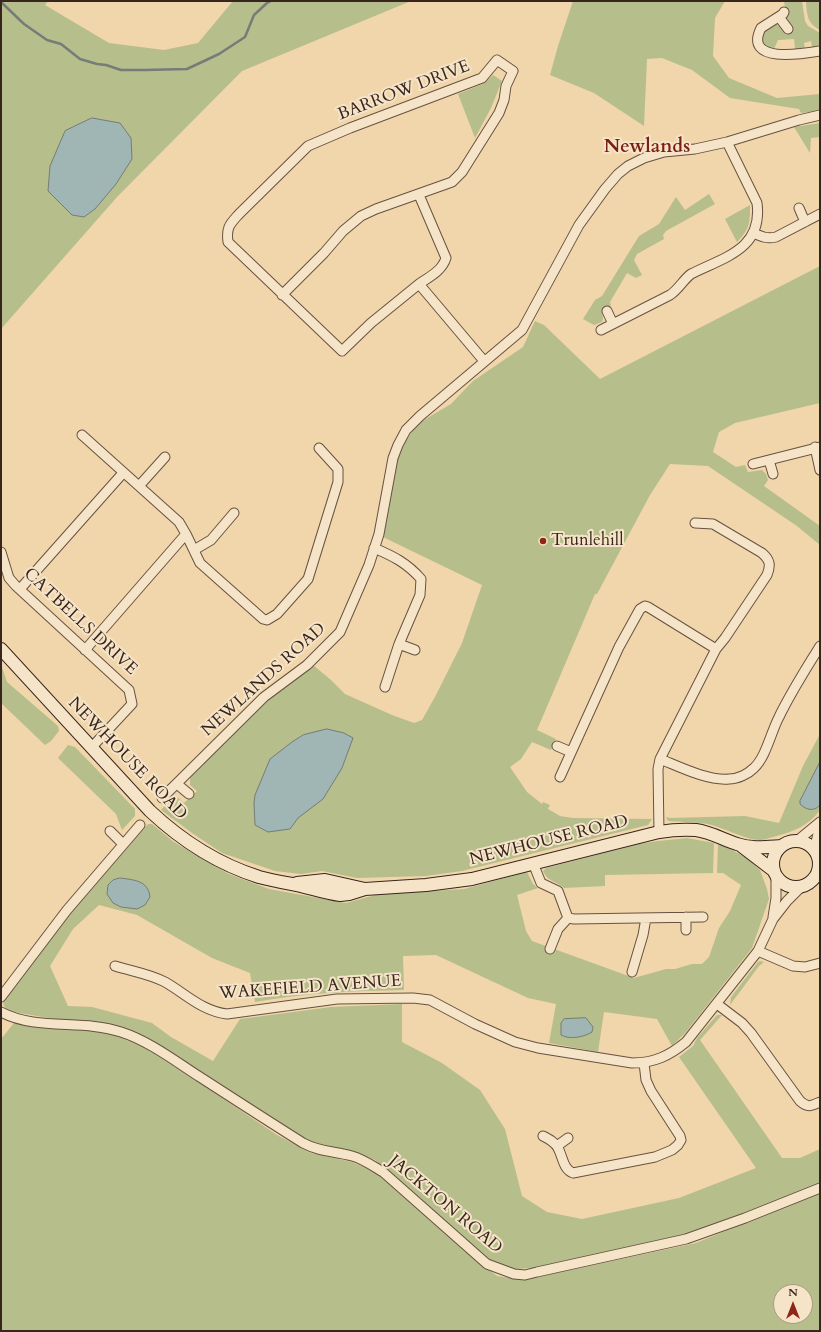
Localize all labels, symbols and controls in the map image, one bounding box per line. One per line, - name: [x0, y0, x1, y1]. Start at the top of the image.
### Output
- street label: BARROW DRIVE: [335, 56, 473, 126]
- district label: Newlands: [604, 137, 690, 159]
- place label: Trunlehill: [551, 531, 623, 551]
- marker: Trunlehill: [538, 536, 548, 546]
- street label: CATBELLS DRIVE: [19, 564, 141, 680]
- street label: NEWLANDS ROAD: [198, 619, 330, 741]
- street label: NEWHOUSE ROAD: [63, 693, 191, 825]
- street label: NEWHOUSE ROAD: [468, 811, 630, 871]
- street label: WAKEFIELD AVENUE: [218, 971, 402, 1005]
- street label: JACKTON ROAD: [384, 1152, 506, 1258]
- north arrow: [773, 1284, 813, 1324]
- text: N: [788, 1285, 798, 1300]

